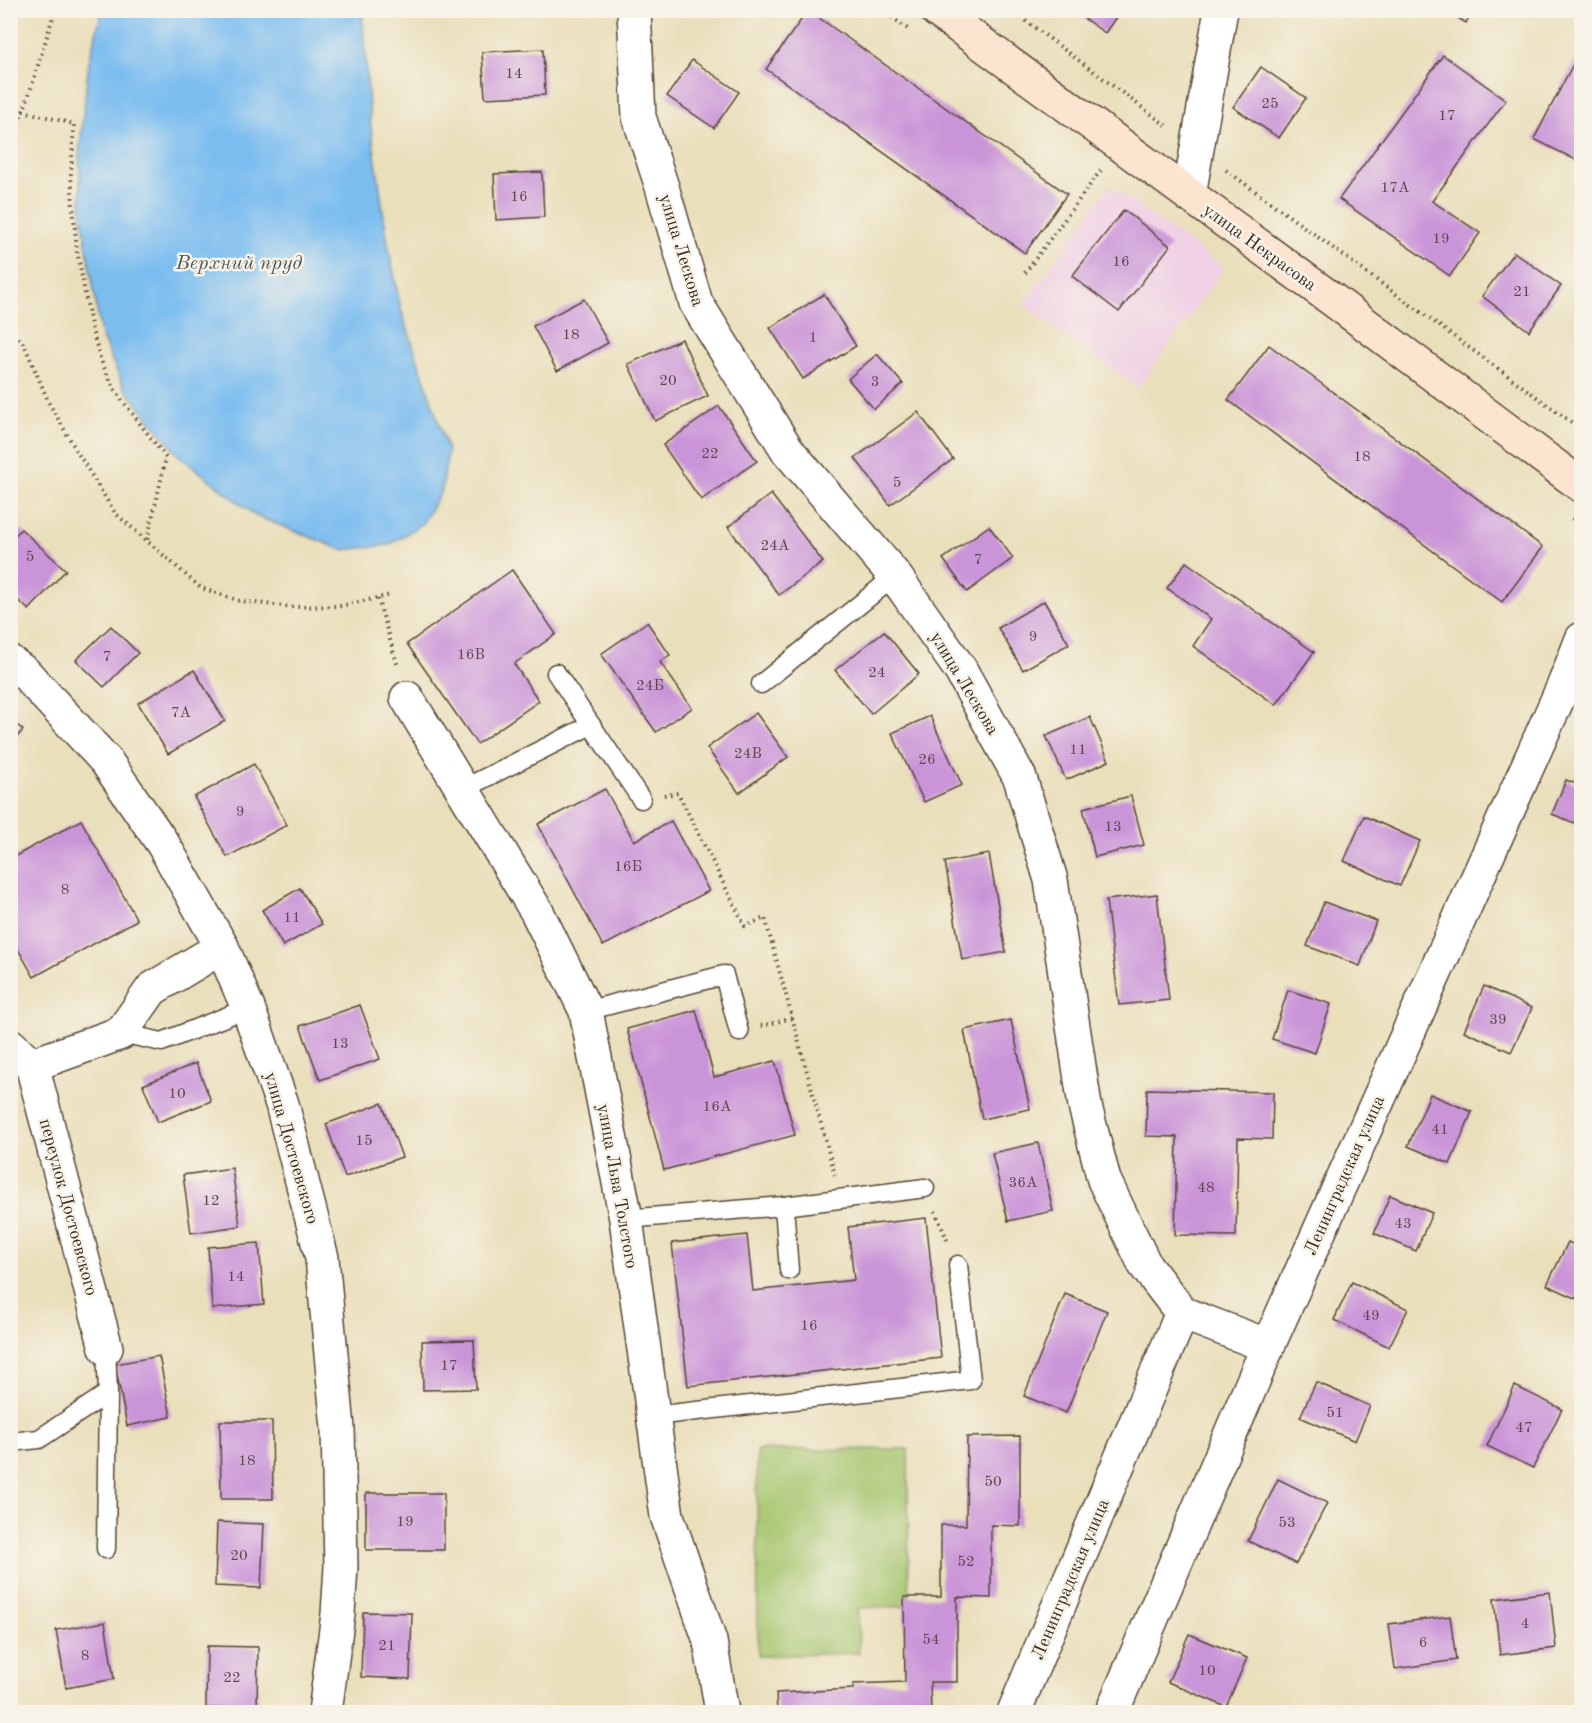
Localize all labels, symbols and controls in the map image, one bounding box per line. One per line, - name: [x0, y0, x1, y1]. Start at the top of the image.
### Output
- house number: 14: [505, 67, 523, 82]
- house number: 25: [1261, 97, 1279, 112]
- house number: 17: [1438, 109, 1456, 124]
- house number: 17А: [1381, 181, 1410, 196]
- house number: 16: [510, 190, 528, 205]
- street label: улица Лескова: [655, 192, 707, 309]
- street label: улица Некрасова: [1199, 201, 1319, 295]
- house number: 19: [1432, 232, 1450, 247]
- water label: Верхний пруд: [175, 254, 302, 274]
- house number: 16: [1112, 255, 1130, 270]
- house number: 21: [1513, 285, 1531, 300]
- house number: 18: [562, 328, 580, 343]
- house number: 1: [809, 331, 817, 346]
- house number: 20: [659, 374, 677, 389]
- house number: 3: [871, 375, 879, 390]
- house number: 22: [701, 447, 719, 462]
- house number: 18: [1353, 450, 1371, 465]
- house number: 5: [893, 476, 901, 491]
- house number: 24А: [761, 539, 790, 554]
- house number: 5: [26, 550, 34, 565]
- house number: 7: [974, 553, 982, 568]
- street label: улица Лескова: [926, 629, 1002, 738]
- house number: 9: [1029, 630, 1037, 645]
- house number: 16В: [457, 648, 485, 663]
- house number: 7: [103, 650, 111, 665]
- house number: 24: [868, 666, 886, 681]
- house number: 24Б: [636, 679, 664, 694]
- house number: 7А: [171, 706, 192, 721]
- house number: 11: [1069, 743, 1087, 758]
- house number: 24В: [734, 747, 762, 762]
- house number: 26: [918, 753, 936, 768]
- house number: 9: [236, 805, 244, 820]
- house number: 13: [1104, 820, 1122, 835]
- house number: 16Б: [614, 860, 642, 875]
- house number: 8: [61, 883, 69, 898]
- house number: 11: [283, 911, 301, 926]
- house number: 39: [1489, 1013, 1507, 1028]
- house number: 13: [331, 1037, 349, 1052]
- street label: улица Достоевского: [261, 1070, 321, 1226]
- house number: 10: [168, 1087, 186, 1102]
- street label: Ленинградская улица: [1302, 1093, 1388, 1258]
- house number: 16А: [703, 1100, 732, 1115]
- street label: улица Льва Толстого: [594, 1102, 640, 1270]
- street label: переулок Достоевского: [36, 1117, 100, 1298]
- house number: 41: [1431, 1123, 1449, 1138]
- house number: 15: [355, 1134, 373, 1149]
- house number: 36А: [1009, 1176, 1038, 1191]
- house number: 48: [1197, 1181, 1215, 1196]
- house number: 12: [202, 1194, 220, 1209]
- house number: 43: [1394, 1217, 1412, 1232]
- house number: 14: [227, 1270, 245, 1285]
- house number: 49: [1362, 1309, 1380, 1324]
- house number: 16: [800, 1319, 818, 1334]
- house number: 17: [440, 1359, 458, 1374]
- house number: 51: [1326, 1406, 1344, 1421]
- house number: 47: [1515, 1421, 1533, 1436]
- house number: 18: [238, 1454, 256, 1469]
- house number: 50: [984, 1475, 1002, 1490]
- street label: Ленинградская улица: [1029, 1496, 1113, 1662]
- house number: 19: [396, 1515, 414, 1530]
- house number: 53: [1278, 1516, 1296, 1531]
- house number: 20: [230, 1549, 248, 1564]
- house number: 52: [957, 1555, 975, 1570]
- house number: 4: [1521, 1617, 1529, 1632]
- house number: 54: [922, 1633, 940, 1648]
- house number: 6: [1419, 1636, 1427, 1651]
- house number: 21: [378, 1639, 396, 1654]
- house number: 8: [81, 1649, 89, 1664]
- house number: 10: [1198, 1664, 1216, 1679]
- house number: 22: [223, 1671, 241, 1686]

